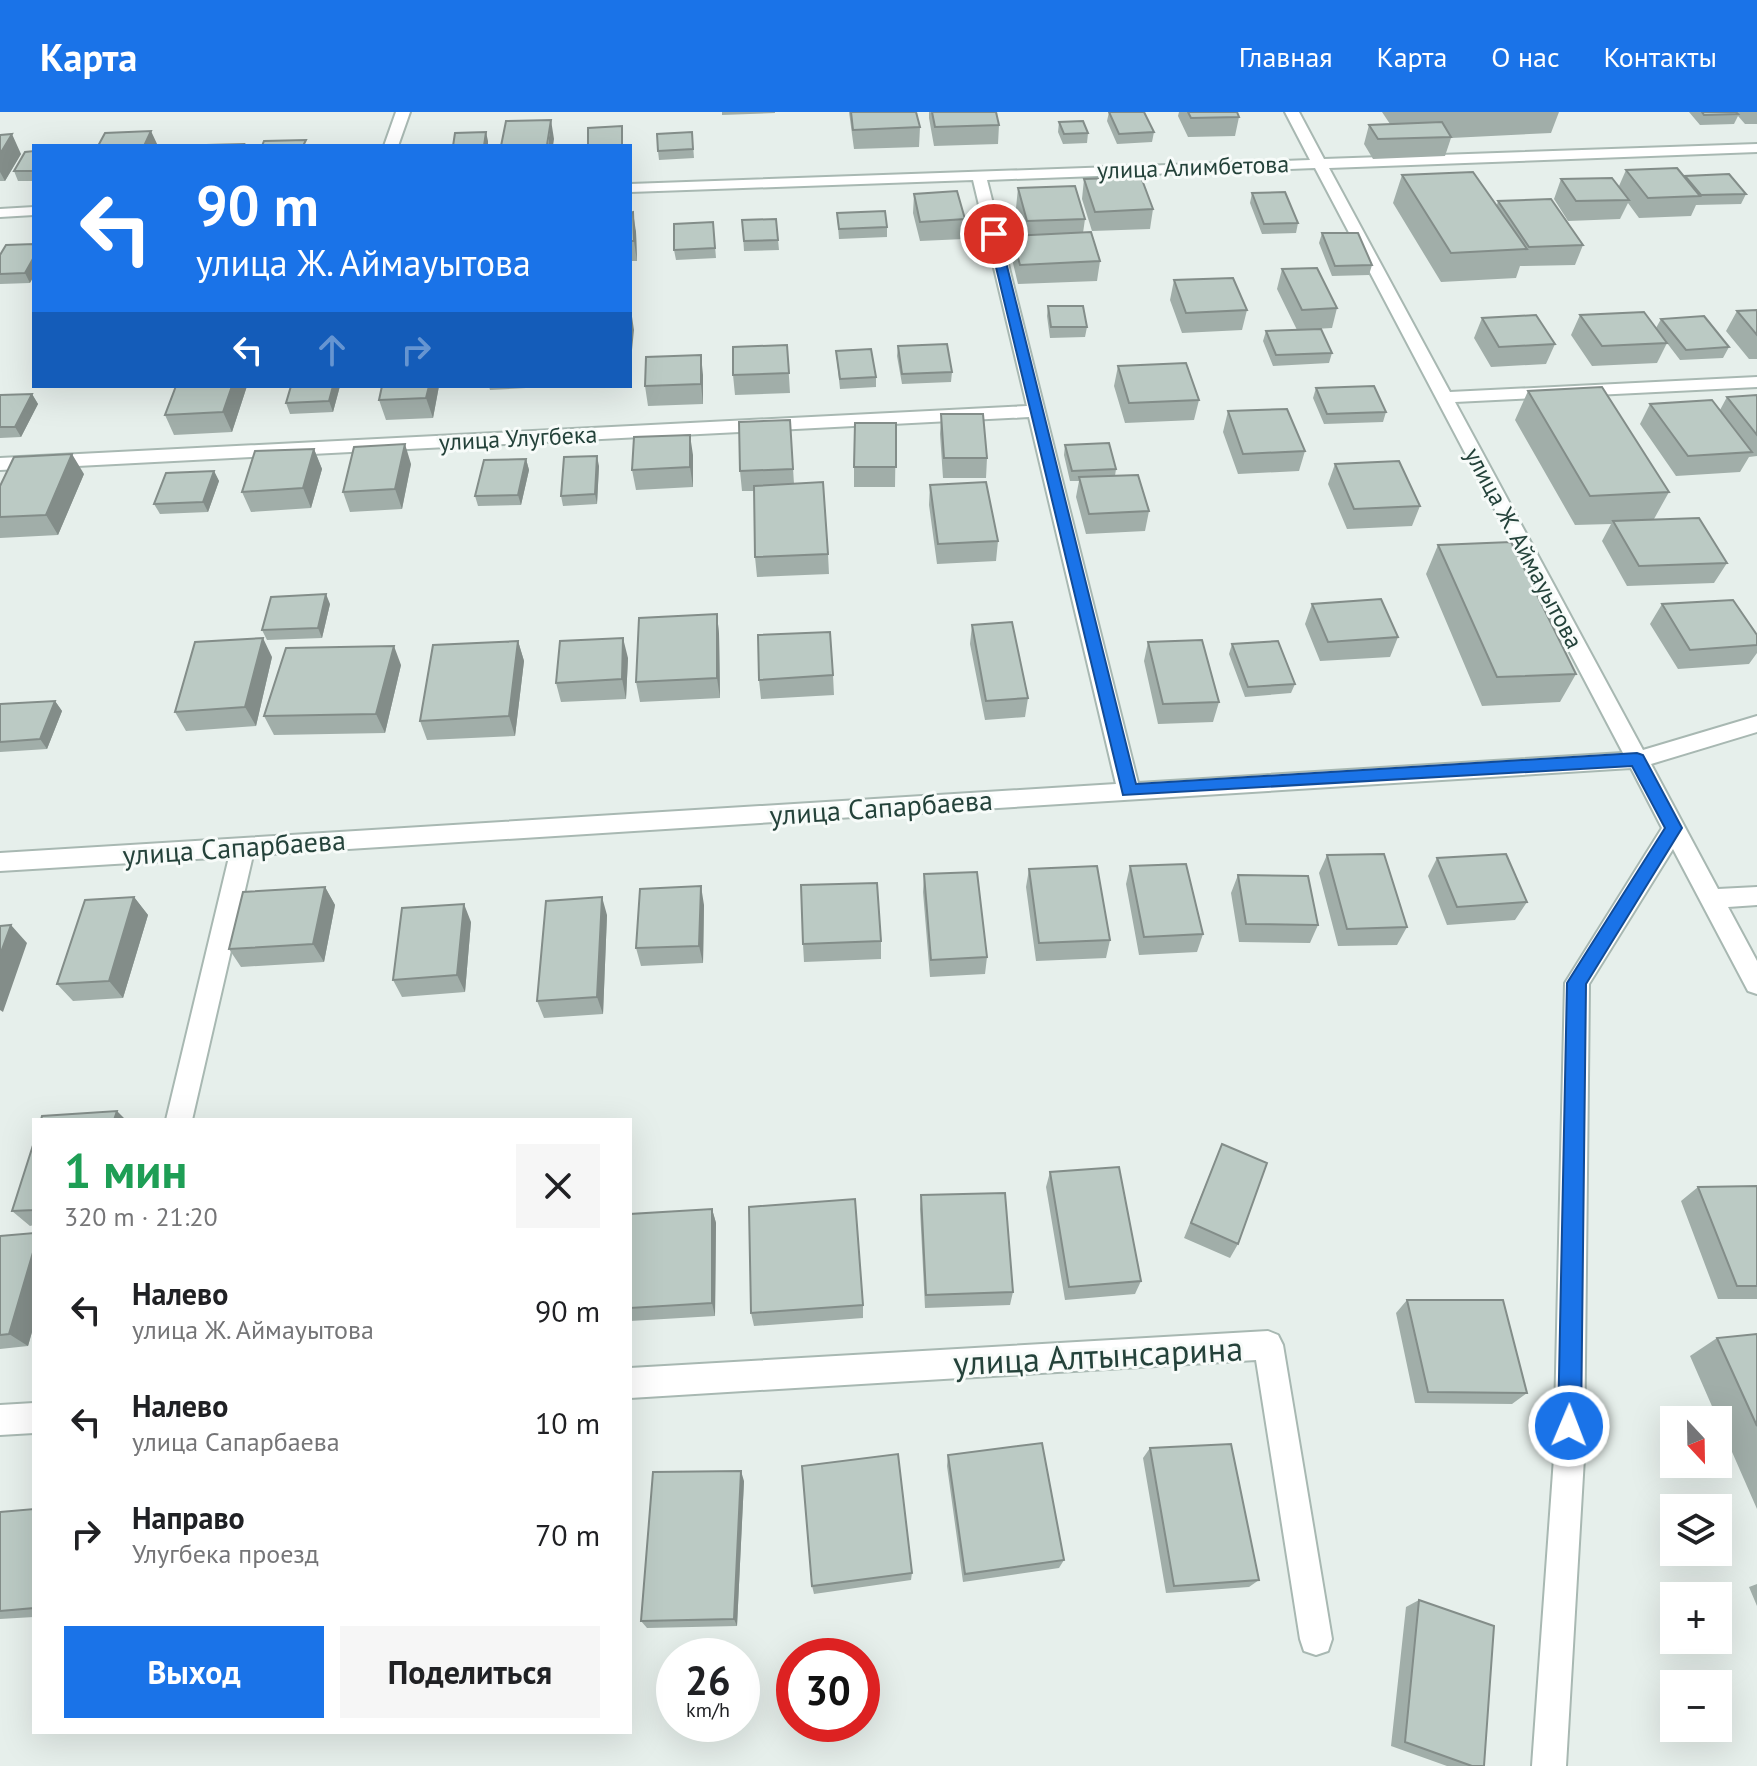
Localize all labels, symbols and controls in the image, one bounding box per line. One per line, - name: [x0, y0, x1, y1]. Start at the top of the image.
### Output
- text: Карта: [40, 32, 137, 81]
- text: Главная: [1239, 38, 1333, 75]
- text: Карта: [1377, 38, 1447, 75]
- text: О нас: [1491, 38, 1560, 75]
- text: Контакты: [1604, 38, 1717, 75]
- street label: улица Алимбетова: [1096, 148, 1290, 186]
- text: 90 m: [196, 169, 319, 241]
- icon: left: [64, 176, 168, 280]
- pin: [960, 200, 1028, 268]
- icon: arrive: [972, 212, 1016, 256]
- text: улица Ж. Аймауытова: [196, 239, 531, 286]
- icon: left: [226, 328, 270, 372]
- icon: ahead: [310, 328, 354, 372]
- icon: right: [394, 328, 438, 372]
- street label: улица Улугбека: [438, 418, 598, 458]
- street label: улица Ж. Аймауытова: [1458, 442, 1590, 654]
- street label: улица Сапарбаева: [768, 781, 994, 833]
- street label: улица Сапарбаева: [121, 821, 347, 873]
- text: 1 мин: [64, 1139, 187, 1201]
- button: close: [516, 1144, 600, 1228]
- text: 320 m · 21:20: [64, 1200, 218, 1233]
- text: Налево: [132, 1274, 228, 1313]
- icon: left: [64, 1288, 108, 1332]
- text: 90 m: [535, 1291, 600, 1330]
- text: улица Ж. Аймауытова: [132, 1313, 374, 1346]
- street label: улица Алтынсарина: [952, 1325, 1244, 1385]
- position arrow: [1527, 1384, 1611, 1468]
- text: Налево: [132, 1386, 228, 1425]
- icon: left: [64, 1400, 108, 1444]
- text: 10 m: [535, 1403, 600, 1442]
- north arrow: [1660, 1406, 1732, 1478]
- map controls: [1660, 1406, 1732, 1742]
- text: улица Сапарбаева: [132, 1425, 340, 1458]
- button: layers: [1660, 1494, 1732, 1566]
- text: Направо: [132, 1498, 245, 1537]
- icon: right: [64, 1512, 108, 1556]
- text: 70 m: [535, 1515, 600, 1554]
- text: Улугбека проезд: [132, 1537, 319, 1570]
- button: +: [1660, 1582, 1732, 1654]
- button: Выход: [64, 1626, 324, 1718]
- button: Поделиться: [340, 1626, 600, 1718]
- speed limit sign: 30: [776, 1638, 880, 1742]
- text: 26: [685, 1654, 731, 1706]
- button: −: [1660, 1670, 1732, 1742]
- text: km/h: [686, 1697, 730, 1723]

